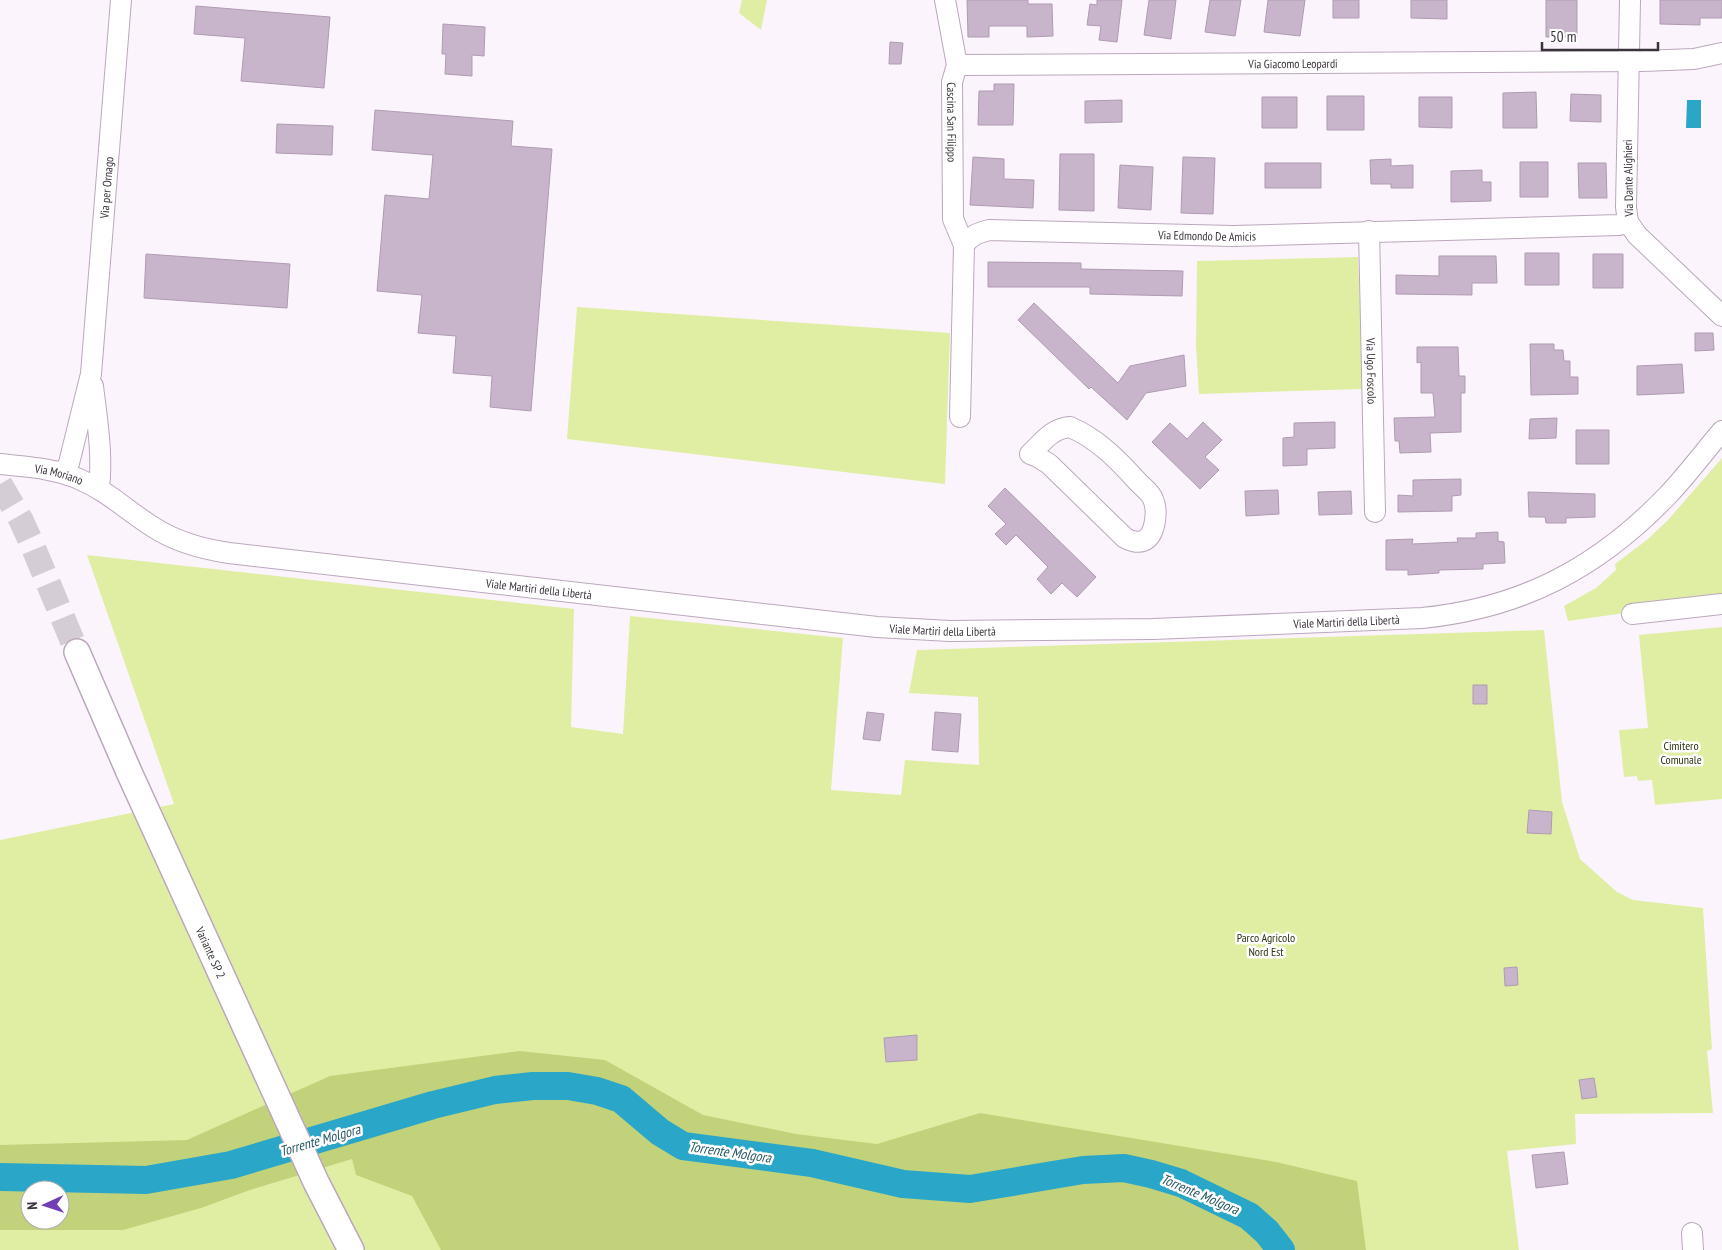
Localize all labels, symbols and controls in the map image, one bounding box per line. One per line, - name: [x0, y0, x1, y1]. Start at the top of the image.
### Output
- scale bar: [1542, 20, 1658, 52]
- text: 50 m: [1550, 27, 1576, 46]
- street label: Via Giacomo Leopardi: [1247, 55, 1338, 71]
- street label: Cascina San Filippo: [945, 82, 960, 162]
- street label: Via Dante Alighieri: [1620, 139, 1636, 218]
- street label: Via per Ornago: [96, 156, 116, 220]
- street label: Via Edmondo De Amicis: [1157, 227, 1256, 244]
- street label: Via Ugo Foscolo: [1364, 337, 1380, 404]
- street label: Via Moriano: [33, 460, 86, 488]
- street label: Viale Martiri della Libertà: [484, 575, 593, 602]
- street label: Viale Martiri della Libertà: [1292, 611, 1400, 631]
- street label: Viale Martiri della Libertà: [888, 620, 996, 639]
- park label: Cimitero Comunale: [1660, 738, 1702, 767]
- street label: Variante SP 2: [193, 923, 229, 980]
- park label: Parco Agricolo Nord Est: [1237, 930, 1295, 959]
- water label: Torrente Molgora: [278, 1120, 364, 1160]
- water label: Torrente Molgora: [688, 1137, 774, 1167]
- water label: Torrente Molgora: [1158, 1170, 1243, 1219]
- north arrow: [20, 1180, 70, 1230]
- text: N: [23, 1201, 41, 1210]

